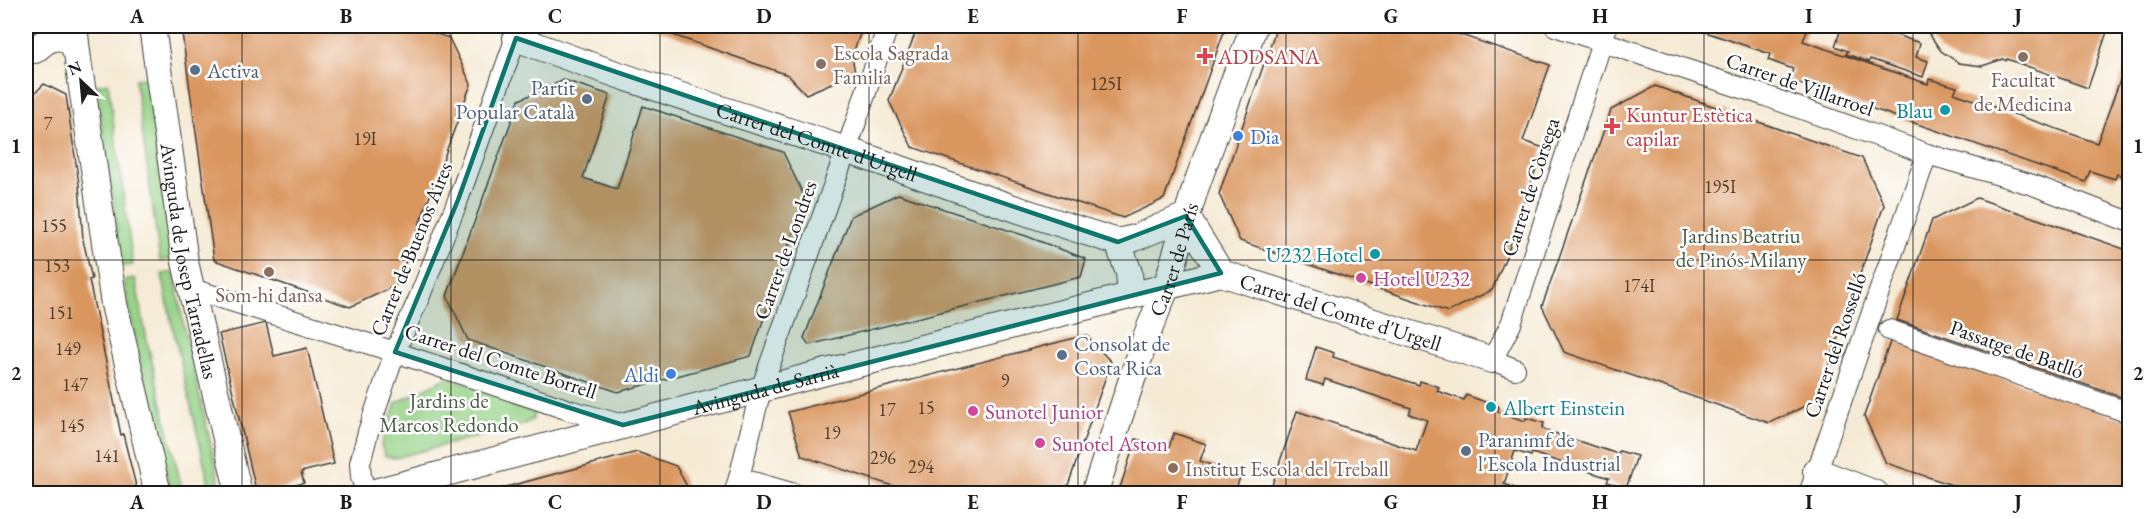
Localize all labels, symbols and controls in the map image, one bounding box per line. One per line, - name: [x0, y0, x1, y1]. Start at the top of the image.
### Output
- text: A: [129, 3, 145, 29]
- text: B: [340, 3, 352, 29]
- text: C: [548, 3, 562, 29]
- text: D: [756, 3, 772, 29]
- text: E: [967, 3, 979, 29]
- text: F: [1177, 3, 1188, 29]
- text: G: [1384, 3, 1398, 29]
- text: H: [1592, 3, 1608, 29]
- text: I: [1805, 3, 1813, 29]
- text: J: [2012, 3, 2022, 29]
- place label: Escola Sagrada Familia: [833, 39, 950, 90]
- place label: ADDSANA: [1217, 43, 1320, 70]
- street label: Carrer de Villarroel: [1722, 46, 1878, 122]
- marker: ADDSANA: [1196, 47, 1214, 65]
- marker: Facultat de Medicina: [2016, 50, 2030, 64]
- north arrow: [51, 51, 111, 111]
- text: N: [64, 56, 85, 80]
- place label: Activa: [206, 57, 260, 84]
- marker: Escola Sagrada Familia: [814, 57, 828, 71]
- marker: Activa: [188, 63, 202, 77]
- place label: Facultat de Medicina: [1974, 66, 2073, 117]
- house number: 125I: [1090, 72, 1122, 95]
- place label: Partit Popular Català: [456, 74, 576, 125]
- marker: Partit Popular Català: [580, 92, 594, 106]
- street label: Carrer del Comte d'Urgell: [713, 95, 921, 187]
- place label: Blau: [1896, 97, 1933, 124]
- place label: Kuntur Estètica capilar: [1626, 101, 1754, 152]
- marker: Blau: [1938, 103, 1952, 117]
- house number: 7: [44, 112, 53, 135]
- street label: Carrer de Còrsega: [1495, 114, 1565, 260]
- marker: Kuntur Estètica capilar: [1603, 117, 1621, 135]
- place label: Dia: [1250, 123, 1280, 150]
- house number: 19I: [353, 127, 377, 150]
- marker: Dia: [1231, 129, 1245, 143]
- text: 1: [11, 133, 21, 159]
- text: 1: [2133, 133, 2143, 159]
- street label: Avinguda de Josep Tarradellas: [155, 140, 225, 382]
- street label: Carrer de Buenos Aires: [364, 158, 458, 340]
- house number: 195I: [1704, 175, 1736, 198]
- street label: Carrer de Londres: [747, 177, 823, 323]
- street label: Carrer de París: [1142, 199, 1204, 320]
- house number: 155: [41, 214, 67, 237]
- park label: Jardins Beatriu de Pinós-Milany: [1676, 222, 1807, 273]
- place label: U232 Hotel: [1266, 241, 1363, 268]
- marker: U232 Hotel: [1368, 247, 1382, 261]
- house number: 153: [44, 254, 70, 277]
- marker: Som-hi dansa: [262, 265, 276, 279]
- place label: Hotel U232: [1373, 265, 1470, 292]
- street label: Carrer del Comte d'Urgell: [1237, 266, 1445, 356]
- street label: Carrer del Rosselló: [1797, 269, 1873, 421]
- marker: Hotel U232: [1354, 271, 1368, 285]
- house number: 174I: [1623, 274, 1655, 297]
- place label: Som-hi dansa: [215, 281, 323, 308]
- house number: 151: [48, 301, 74, 324]
- street label: Passatge de Batlló: [1947, 313, 2087, 385]
- street label: Carrer del Comte Borrell: [402, 317, 600, 405]
- place label: Consolat de Costa Rica: [1074, 330, 1170, 381]
- house number: 149: [55, 337, 81, 360]
- marker: Consolat de Costa Rica: [1055, 348, 1069, 362]
- street label: Avinguda de Sarrià: [688, 356, 842, 421]
- text: 2: [11, 360, 22, 386]
- text: 2: [2133, 360, 2144, 386]
- place label: Aldi: [623, 361, 659, 388]
- marker: Aldi: [664, 367, 678, 381]
- house number: 9: [1001, 369, 1010, 392]
- house number: 147: [62, 373, 88, 396]
- park label: Jardins de Marcos Redondo: [379, 387, 519, 438]
- place label: Albert Einstein: [1502, 394, 1625, 421]
- house number: 15: [917, 396, 935, 419]
- house number: 17: [878, 398, 896, 421]
- place label: Sunotel Junior: [985, 398, 1103, 425]
- marker: Albert Einstein: [1484, 400, 1498, 414]
- marker: Sunotel Junior: [966, 404, 980, 418]
- house number: 145: [59, 414, 85, 437]
- house number: 19: [823, 421, 841, 444]
- place label: Paranimf de l'Escola Industrial: [1478, 426, 1621, 477]
- place label: Sunotel Aston: [1052, 430, 1168, 457]
- marker: Sunotel Aston: [1033, 436, 1047, 450]
- house number: 141: [94, 444, 120, 467]
- marker: Paranimf de l'Escola Industrial: [1459, 444, 1473, 458]
- house number: 296: [870, 446, 896, 469]
- house number: 294: [908, 455, 934, 478]
- place label: Institut Escola del Treball: [1185, 455, 1389, 482]
- marker: Institut Escola del Treball: [1166, 461, 1180, 475]
- text: A: [129, 489, 145, 515]
- text: B: [340, 489, 352, 515]
- text: C: [548, 489, 562, 515]
- text: D: [756, 489, 772, 515]
- text: E: [967, 489, 979, 515]
- text: F: [1177, 489, 1188, 515]
- text: G: [1384, 489, 1398, 515]
- text: H: [1592, 489, 1608, 515]
- text: I: [1805, 489, 1813, 515]
- text: J: [2012, 489, 2022, 515]

